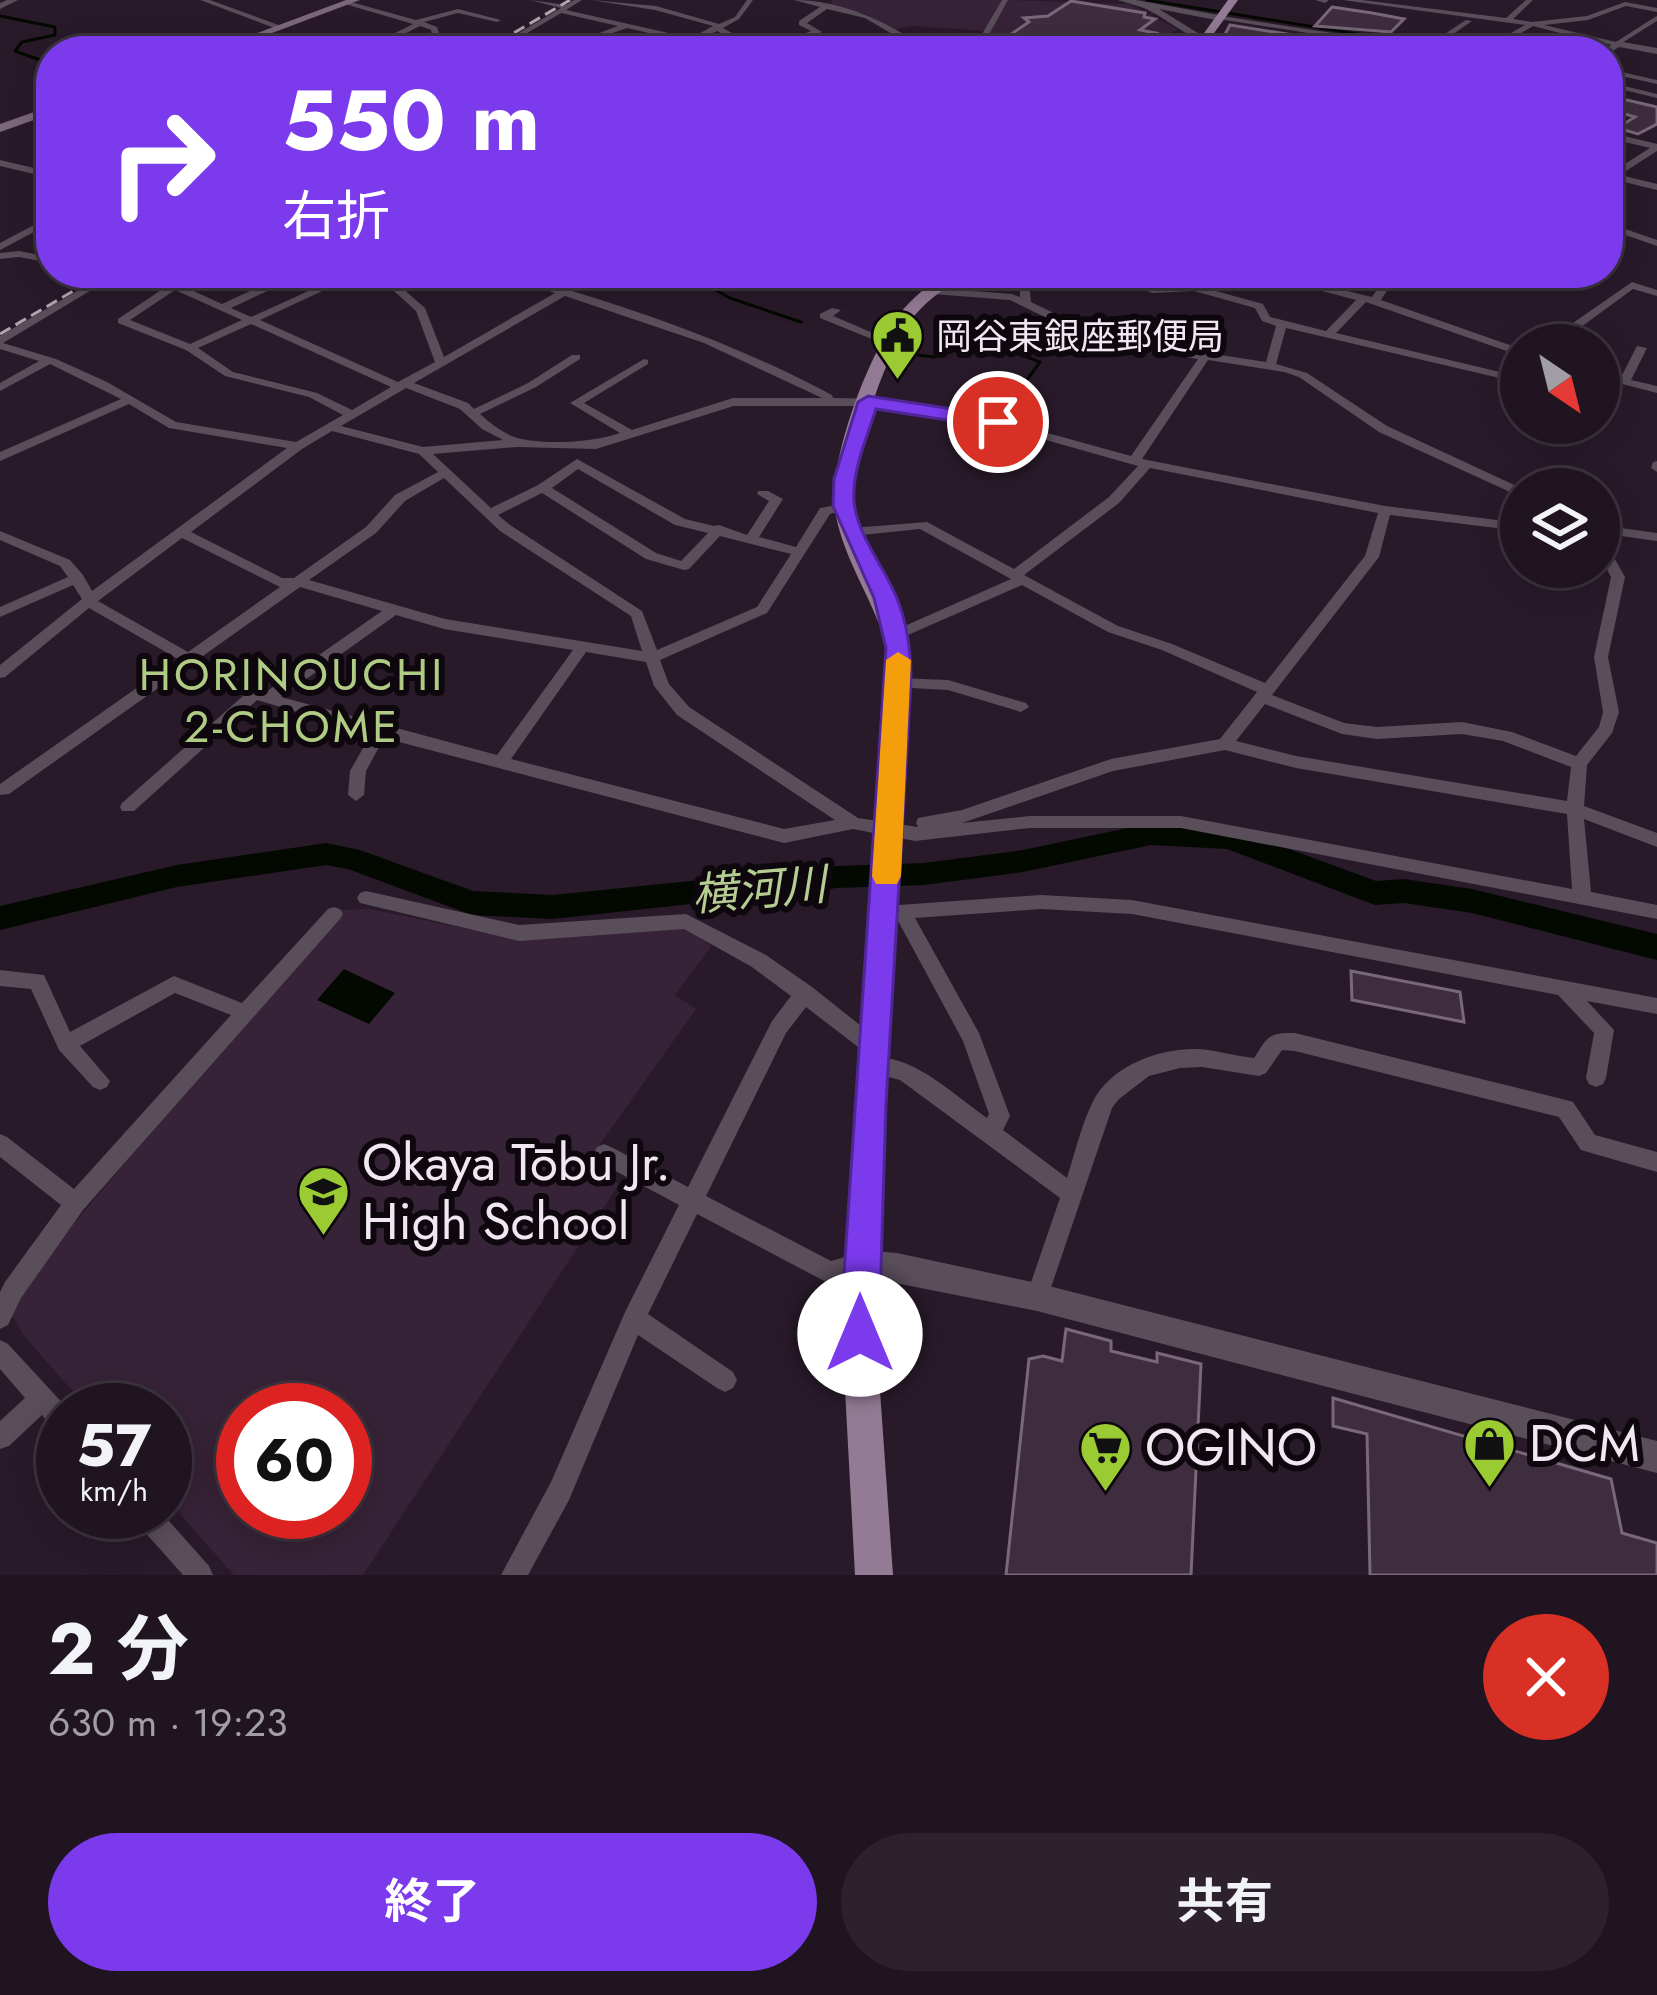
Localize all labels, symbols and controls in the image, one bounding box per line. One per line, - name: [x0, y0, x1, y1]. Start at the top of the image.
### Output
- text: 550 m: [282, 60, 540, 182]
- icon: right: [84, 84, 240, 240]
- text: 右折: [282, 177, 390, 255]
- public building icon: 岡谷東銀座郵便局: [869, 308, 925, 382]
- place label: 岡谷東銀座郵便局: [936, 310, 1224, 362]
- north arrow: [1500, 324, 1620, 444]
- map controls: [1500, 324, 1620, 588]
- pin: [947, 371, 1049, 473]
- icon: arrive: [965, 389, 1031, 455]
- button: layers: [1500, 468, 1620, 588]
- district label: HORINOUCHI 2-CHOME: [139, 642, 445, 759]
- water label: 横河川: [689, 851, 833, 928]
- place label: Okaya Tōbu Jr. High School: [362, 1125, 671, 1258]
- school or university icon: Okaya Tōbu Jr. High School: [295, 1163, 351, 1237]
- position arrow: [797, 1271, 923, 1397]
- speed limit sign: 60: [216, 1383, 372, 1539]
- text: 57: [77, 1402, 151, 1489]
- place label: DCM: [1529, 1406, 1640, 1480]
- place label: OGINO: [1145, 1410, 1317, 1484]
- shop icon: DCM: [1462, 1415, 1518, 1489]
- supermarket icon: OGINO: [1078, 1419, 1134, 1493]
- text: km/h: [80, 1469, 148, 1512]
- text: 2 分: [48, 1597, 189, 1701]
- button: close: [1483, 1614, 1609, 1740]
- text: 630 m · 19:23: [48, 1694, 288, 1751]
- button: 終了: [48, 1833, 817, 1971]
- button: 共有: [841, 1833, 1609, 1971]

